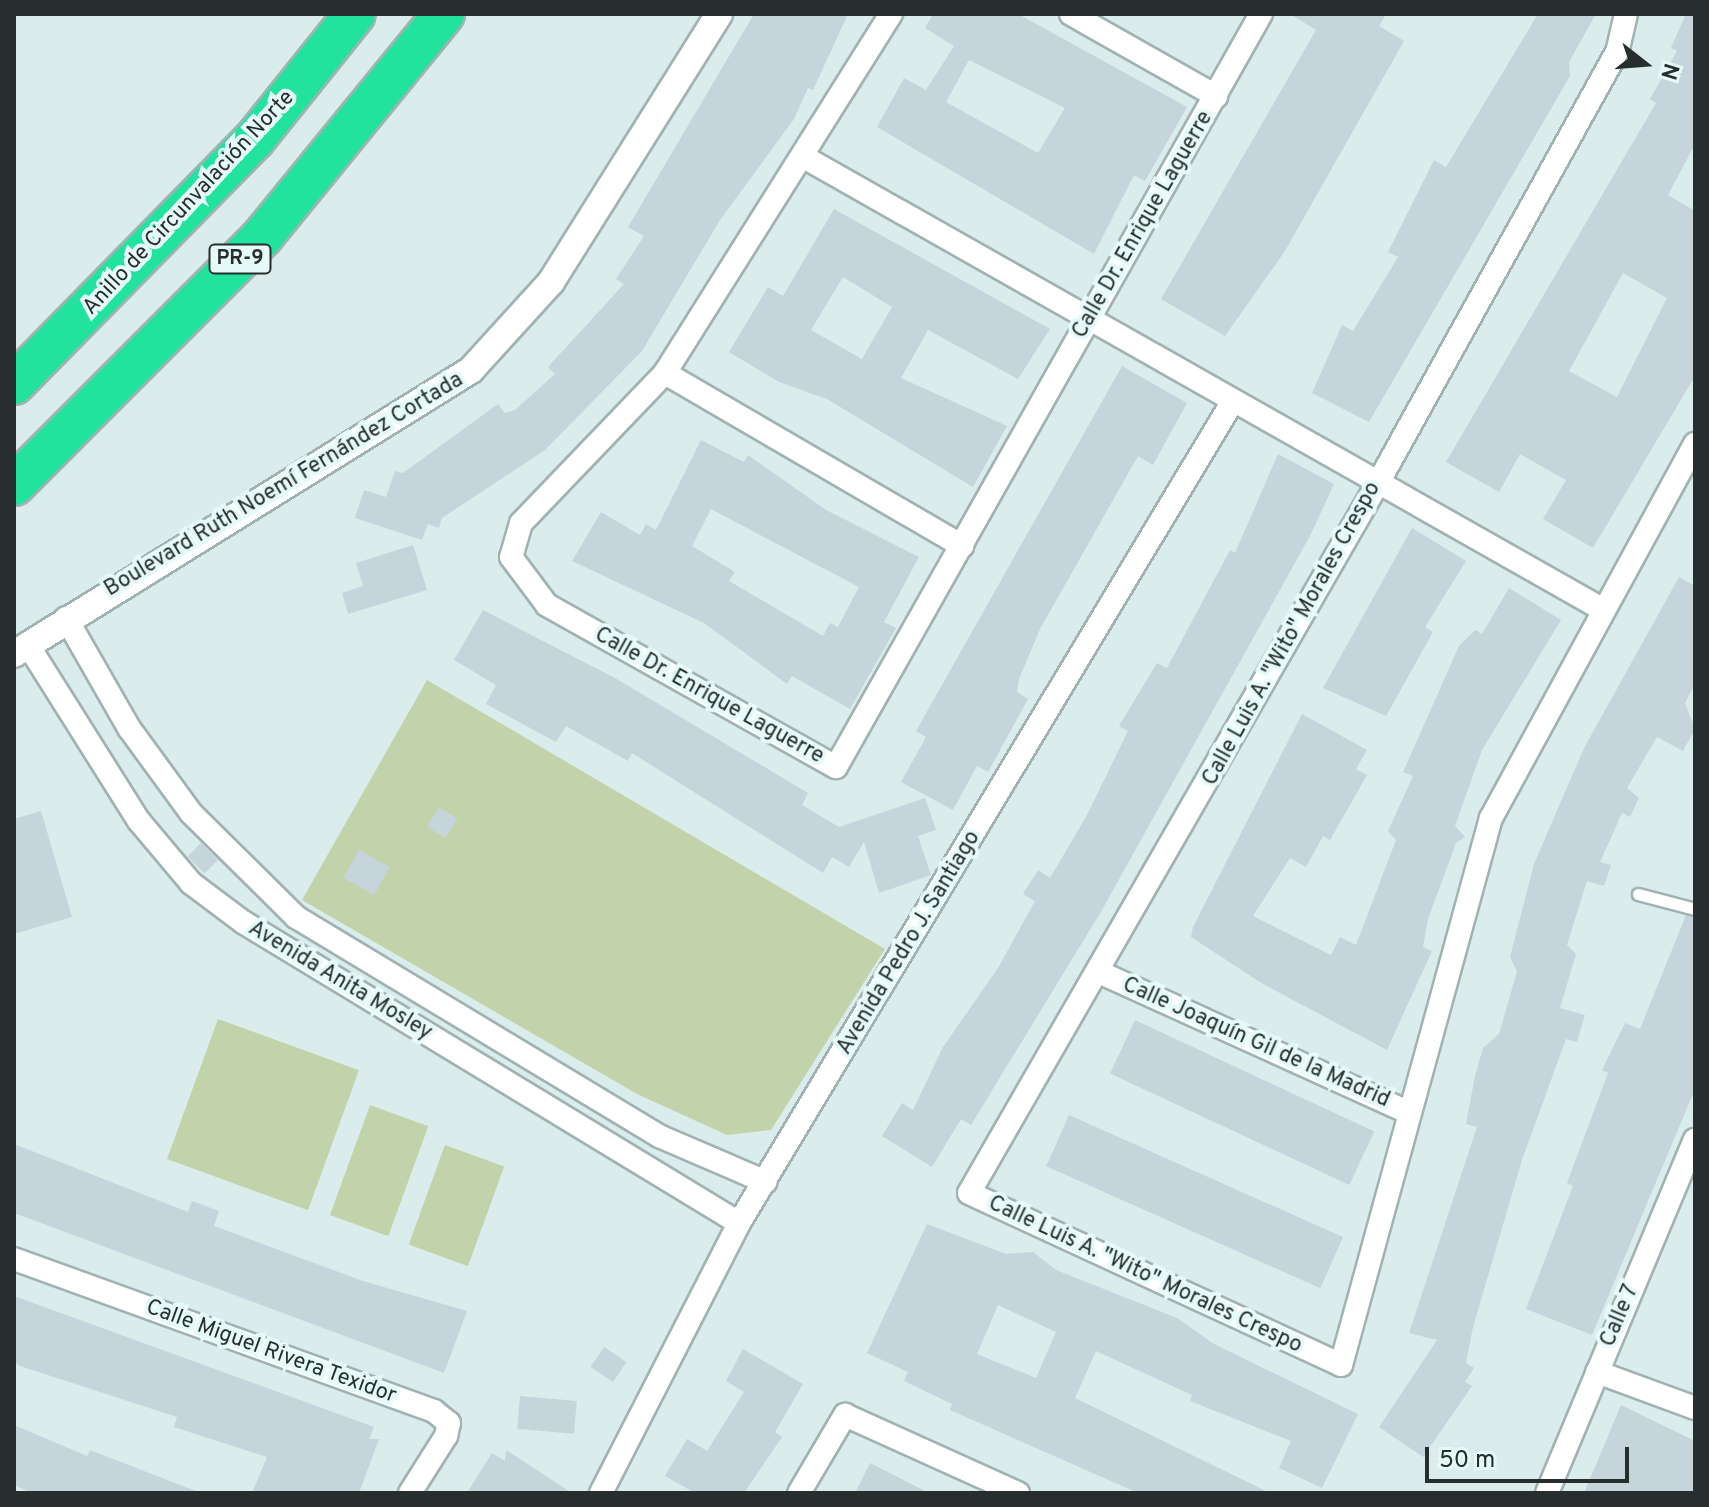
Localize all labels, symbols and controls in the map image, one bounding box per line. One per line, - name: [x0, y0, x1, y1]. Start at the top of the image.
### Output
- north arrow: [1605, 24, 1685, 104]
- text: N: [1653, 60, 1684, 83]
- street label: Anillo de Circunvalación Norte: [78, 85, 300, 321]
- street label: Calle Dr. Enrique Laguerre: [1067, 107, 1219, 343]
- road number: PR-9: [208, 243, 272, 275]
- street label: Boulevard Ruth Noemí Fernández Cortada: [100, 367, 468, 603]
- street label: Calle Luis A. "Wito" Morales Crespo: [1197, 477, 1387, 791]
- street label: Calle Dr. Enrique Laguerre: [590, 622, 828, 770]
- street label: Avenida Pedro J. Santiago: [832, 826, 986, 1060]
- street label: Avenida Anita Mosley: [243, 915, 437, 1047]
- street label: Calle Joaquín Gil de la Madrid: [1118, 972, 1394, 1114]
- street label: Calle Luis A. "Wito" Morales Crespo: [983, 1190, 1307, 1360]
- street label: Calle 7: [1595, 1281, 1645, 1351]
- street label: Calle Miguel Rivera Texidor: [142, 1294, 400, 1410]
- scale bar: [1429, 1431, 1633, 1481]
- text: 50 m: [1439, 1446, 1495, 1476]

